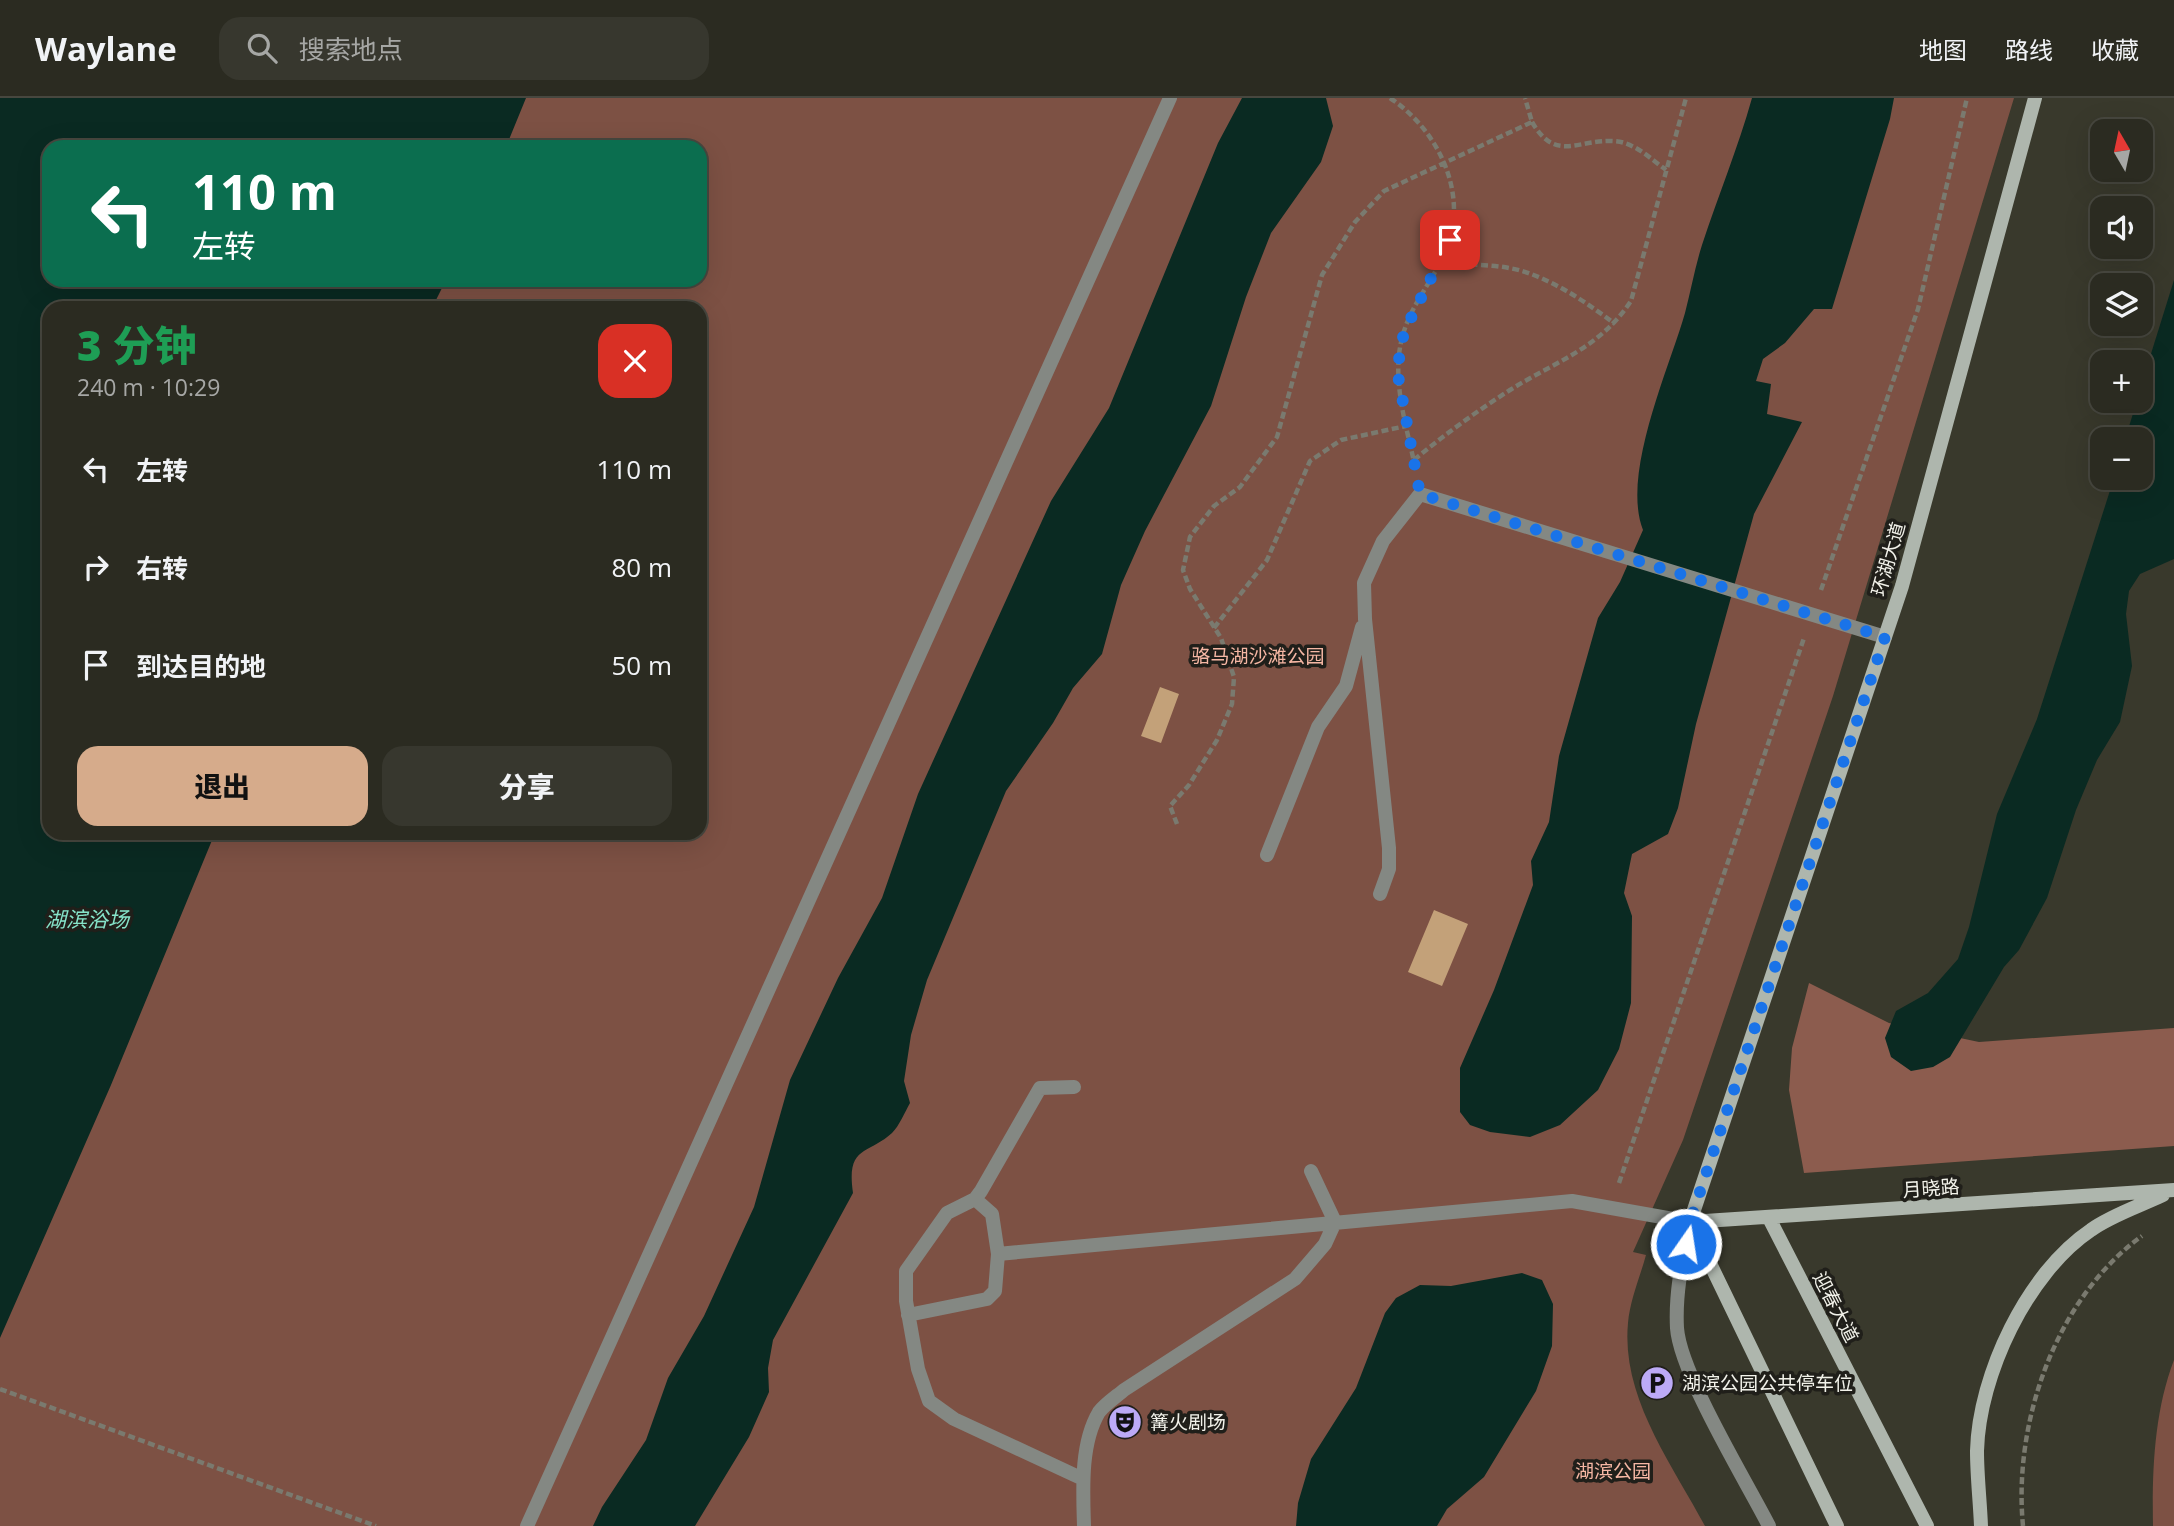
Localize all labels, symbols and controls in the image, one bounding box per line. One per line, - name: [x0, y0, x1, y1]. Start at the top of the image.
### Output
- search box: [219, 17, 709, 80]
- text: Waylane: [35, 26, 177, 71]
- icon: search: [243, 29, 281, 67]
- text: 搜索地点: [299, 31, 403, 67]
- text: 地图: [1919, 33, 1967, 66]
- text: 路线: [2005, 33, 2053, 66]
- text: 收藏: [2091, 33, 2139, 66]
- north arrow: [2090, 119, 2152, 182]
- map controls: [2090, 119, 2153, 490]
- text: 110 m: [192, 158, 337, 224]
- icon: left: [77, 168, 168, 259]
- button: sound: [2090, 196, 2153, 259]
- pin: [1420, 210, 1480, 270]
- icon: arrive: [1431, 221, 1469, 259]
- text: 左转: [192, 224, 256, 267]
- button: layers: [2090, 273, 2153, 336]
- text: 3 分钟: [77, 316, 197, 373]
- button: close: [598, 324, 672, 398]
- button: +: [2090, 350, 2153, 413]
- text: 240 m · 10:29: [77, 371, 220, 403]
- button: −: [2090, 427, 2153, 490]
- icon: left: [77, 450, 115, 488]
- text: 110 m: [597, 451, 672, 487]
- text: 左转: [136, 452, 188, 488]
- street label: 环湖大道: [1865, 519, 1911, 599]
- icon: right: [77, 548, 115, 586]
- text: 80 m: [611, 549, 672, 585]
- text: 右转: [136, 550, 188, 586]
- park label: 骆马湖沙滩公园: [1191, 643, 1325, 669]
- icon: arrive: [77, 646, 115, 684]
- text: 50 m: [611, 647, 672, 683]
- text: 到达目的地: [136, 648, 266, 684]
- button: 退出: [77, 746, 368, 826]
- button: 分享: [382, 746, 672, 826]
- water label: 湖滨浴场: [45, 905, 131, 933]
- street label: 月晓路: [1902, 1173, 1960, 1203]
- position arrow: [1649, 1207, 1723, 1281]
- street label: 迎春大道: [1807, 1267, 1865, 1347]
- parking icon: 湖滨公园公共停车位: [1638, 1364, 1676, 1402]
- place label: 湖滨公园公共停车位: [1682, 1370, 1853, 1396]
- theatre icon: 篝火剧场: [1106, 1403, 1144, 1441]
- place label: 篝火剧场: [1150, 1409, 1226, 1435]
- park label: 湖滨公园: [1575, 1458, 1651, 1484]

